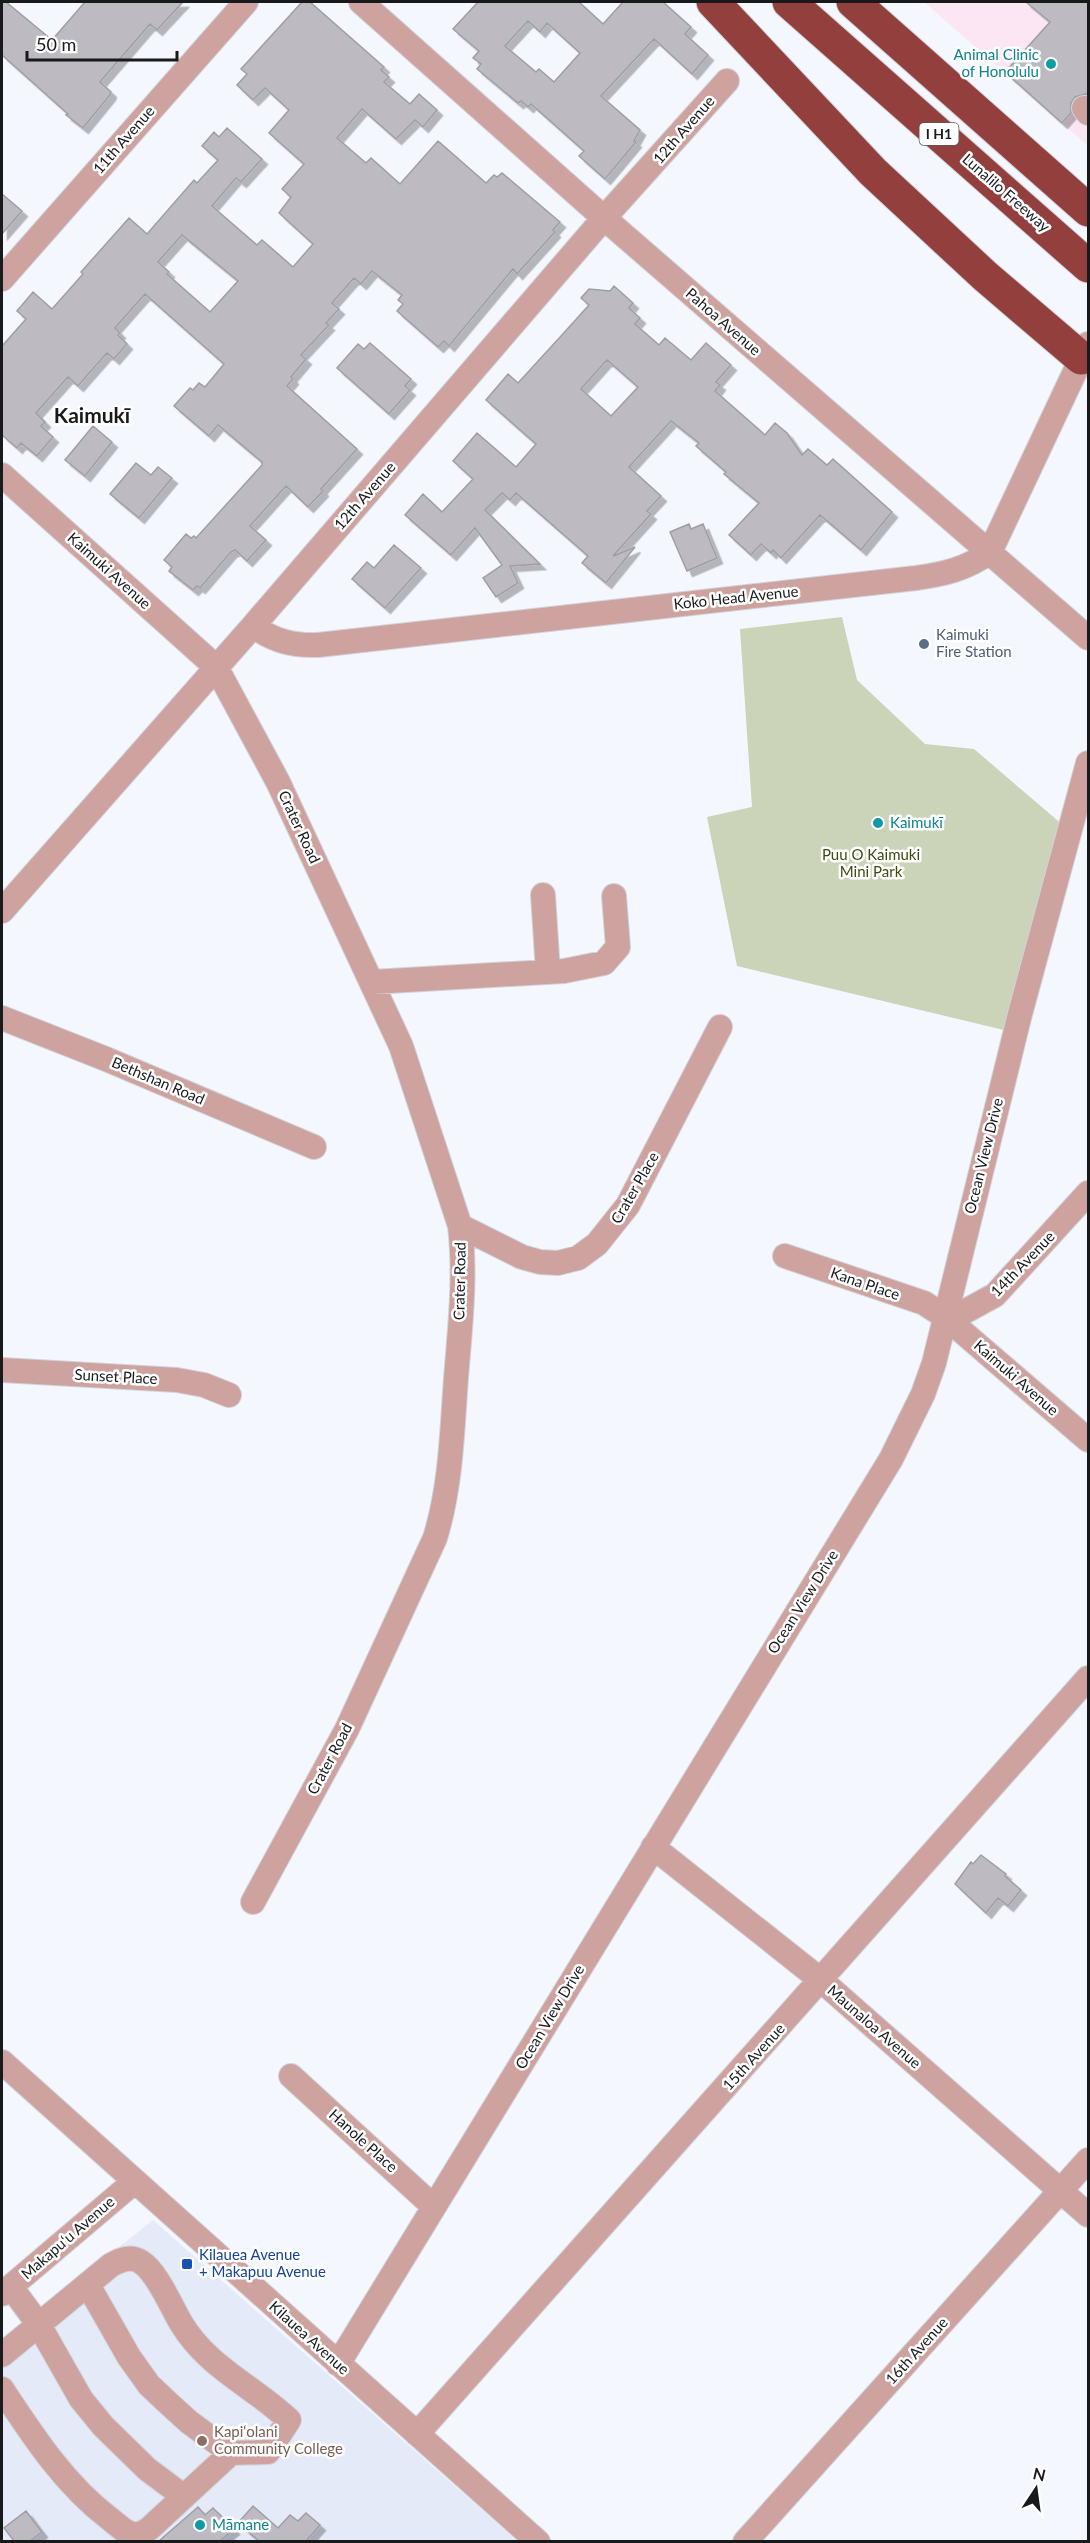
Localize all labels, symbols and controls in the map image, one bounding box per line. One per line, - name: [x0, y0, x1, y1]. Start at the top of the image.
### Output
- scale bar: [27, 24, 177, 62]
- text: 50 m: [36, 33, 76, 55]
- place label: Animal Clinic of Honolulu: [953, 45, 1039, 80]
- marker: Animal Clinic of Honolulu: [1044, 57, 1058, 71]
- street label: 12th Avenue: [649, 92, 718, 167]
- street label: 11th Avenue: [89, 102, 158, 177]
- road number: I H1: [920, 123, 958, 145]
- street label: Lunalilo Freeway: [959, 149, 1054, 235]
- street label: Pahoa Avenue: [682, 284, 765, 359]
- district label: Kaimukī: [54, 402, 131, 427]
- street label: 12th Avenue: [330, 458, 399, 533]
- street label: Kaimuki Avenue: [64, 528, 155, 612]
- street label: Koko Head Avenue: [673, 581, 799, 613]
- place label: Kaimuki Fire Station: [936, 625, 1012, 660]
- marker: Kaimuki Fire Station: [917, 637, 931, 651]
- street label: Crater Road: [275, 787, 325, 866]
- place label: Kaimukī: [890, 813, 943, 831]
- marker: Kaimukī: [871, 816, 885, 830]
- park label: Puu O Kaimuki Mini Park: [822, 845, 920, 880]
- street label: Bethshan Road: [109, 1052, 207, 1108]
- street label: Ocean View Drive: [960, 1096, 1006, 1216]
- street label: Crater Place: [606, 1148, 662, 1227]
- street label: 14th Avenue: [987, 1227, 1058, 1300]
- street label: Crater Road: [449, 1242, 469, 1320]
- street label: Kana Place: [828, 1263, 902, 1303]
- street label: Kaimuki Avenue: [971, 1336, 1063, 1419]
- street label: Sunset Place: [74, 1365, 158, 1387]
- street label: Ocean View Drive: [763, 1546, 841, 1657]
- street label: Crater Road: [303, 1720, 355, 1797]
- street label: Ocean View Drive: [511, 1961, 587, 2072]
- street label: Maunaloa Avenue: [824, 1981, 925, 2072]
- street label: 15th Avenue: [718, 2019, 788, 2094]
- street label: Hanole Place: [326, 2105, 402, 2176]
- street label: Makapu‘u Avenue: [17, 2192, 118, 2283]
- place label: Kilauea Avenue + Makapuu Avenue: [199, 2245, 326, 2280]
- marker: Kilauea Avenue + Makapuu Avenue: [180, 2257, 194, 2271]
- street label: Kilauea Avenue: [266, 2297, 353, 2378]
- street label: 16th Avenue: [881, 2313, 951, 2388]
- place label: Kapi‘olani Community College: [214, 2422, 343, 2457]
- marker: Kapi‘olani Community College: [195, 2434, 209, 2448]
- north arrow: [1006, 2459, 1066, 2519]
- text: N: [1031, 2463, 1048, 2485]
- place label: Māmane: [212, 2515, 269, 2533]
- marker: Māmane: [193, 2518, 207, 2532]

